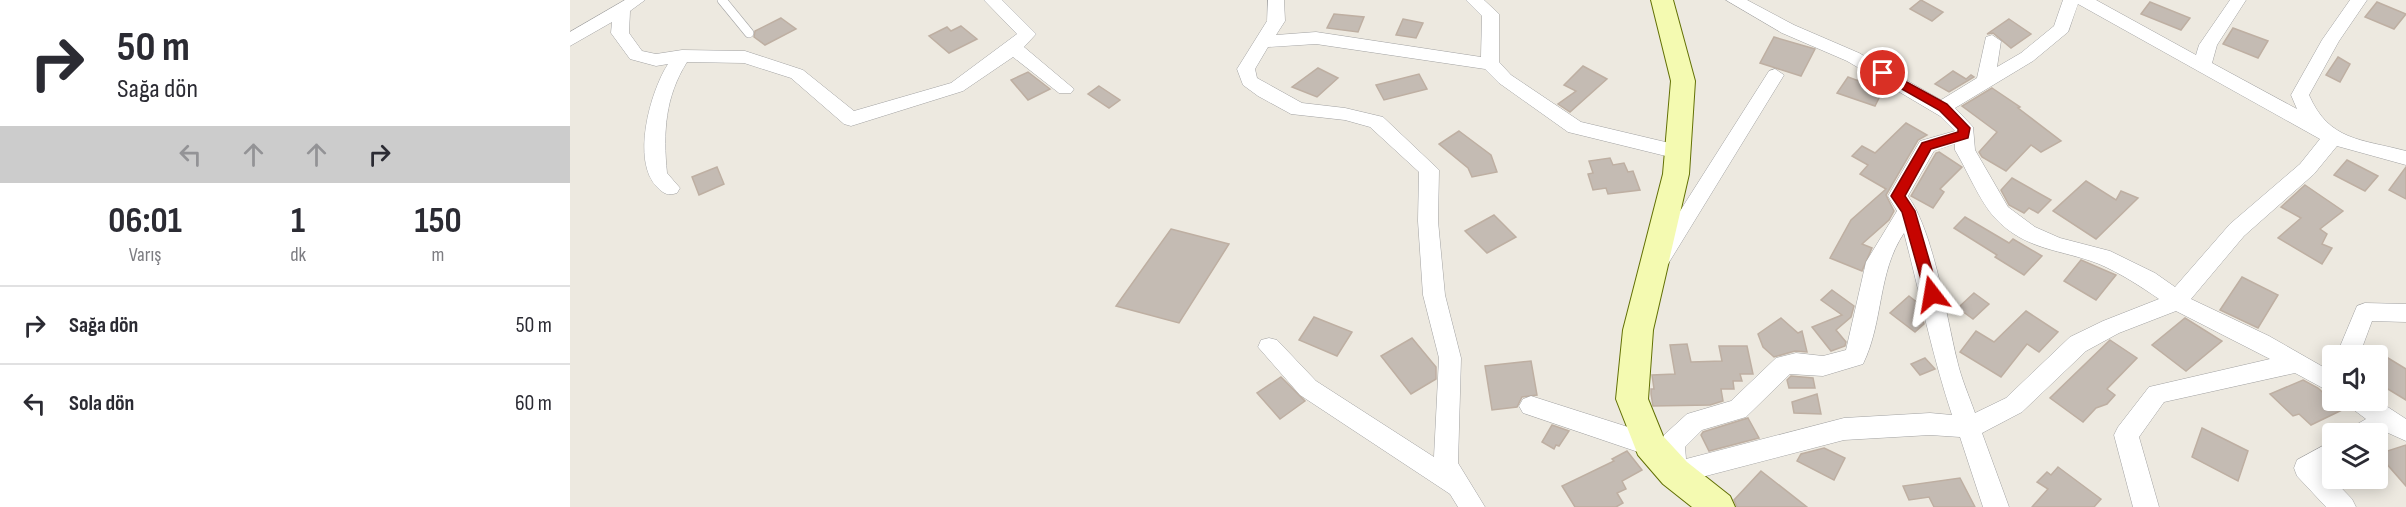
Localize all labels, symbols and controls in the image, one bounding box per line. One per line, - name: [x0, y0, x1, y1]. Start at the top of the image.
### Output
- text: 50 m: [117, 22, 190, 73]
- icon: right: [18, 24, 96, 102]
- pin: [1857, 47, 1908, 98]
- icon: arrive: [1866, 56, 1899, 89]
- text: Sağa dön: [117, 73, 198, 105]
- icon: left: [174, 138, 207, 171]
- icon: ahead: [237, 138, 270, 171]
- icon: ahead: [300, 138, 333, 171]
- icon: right: [363, 138, 396, 171]
- text: 06:01: [108, 200, 182, 243]
- text: 1: [291, 200, 305, 243]
- text: 150: [414, 200, 462, 243]
- text: Varış: [129, 243, 161, 267]
- text: dk: [290, 243, 306, 267]
- text: m: [432, 243, 444, 267]
- position arrow: [1900, 262, 1964, 326]
- icon: right: [18, 309, 51, 342]
- text: Sağa dön: [69, 312, 138, 339]
- text: 50 m: [516, 312, 552, 339]
- map controls: [2322, 345, 2388, 489]
- button: sound: [2322, 345, 2388, 411]
- icon: left: [18, 387, 51, 420]
- text: Sola dön: [69, 390, 134, 417]
- text: 60 m: [515, 390, 552, 417]
- button: layers: [2322, 423, 2388, 489]

